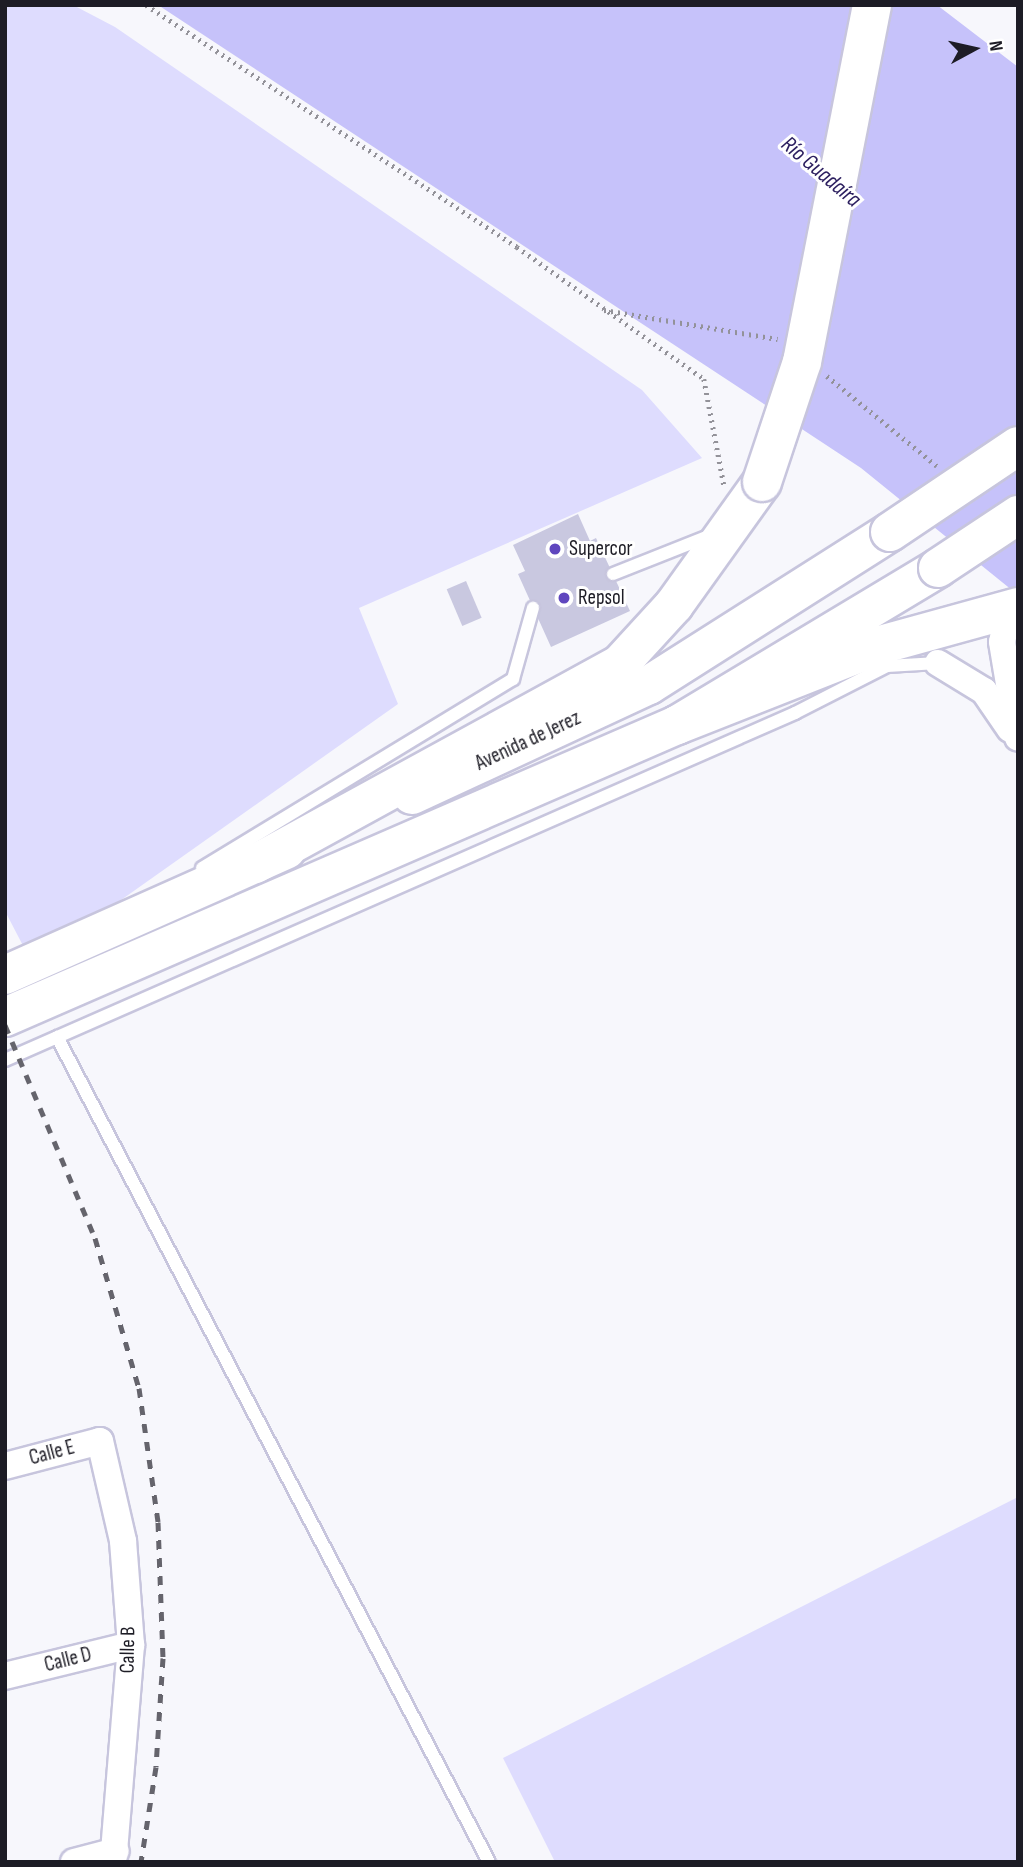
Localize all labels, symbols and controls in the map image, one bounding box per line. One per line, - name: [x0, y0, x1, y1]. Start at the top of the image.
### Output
- north arrow: [939, 14, 1009, 84]
- text: N: [983, 39, 1007, 53]
- water label: Río Guadaíra: [775, 131, 867, 213]
- place label: Supercor: [569, 536, 633, 562]
- marker: Supercor: [547, 541, 563, 557]
- place label: Repsol: [578, 585, 625, 611]
- marker: Repsol: [556, 590, 572, 606]
- street label: Avenida de Jerez: [471, 706, 585, 776]
- street label: Calle E: [26, 1435, 78, 1471]
- street label: Calle B: [115, 1626, 141, 1674]
- street label: Calle D: [42, 1642, 94, 1678]

